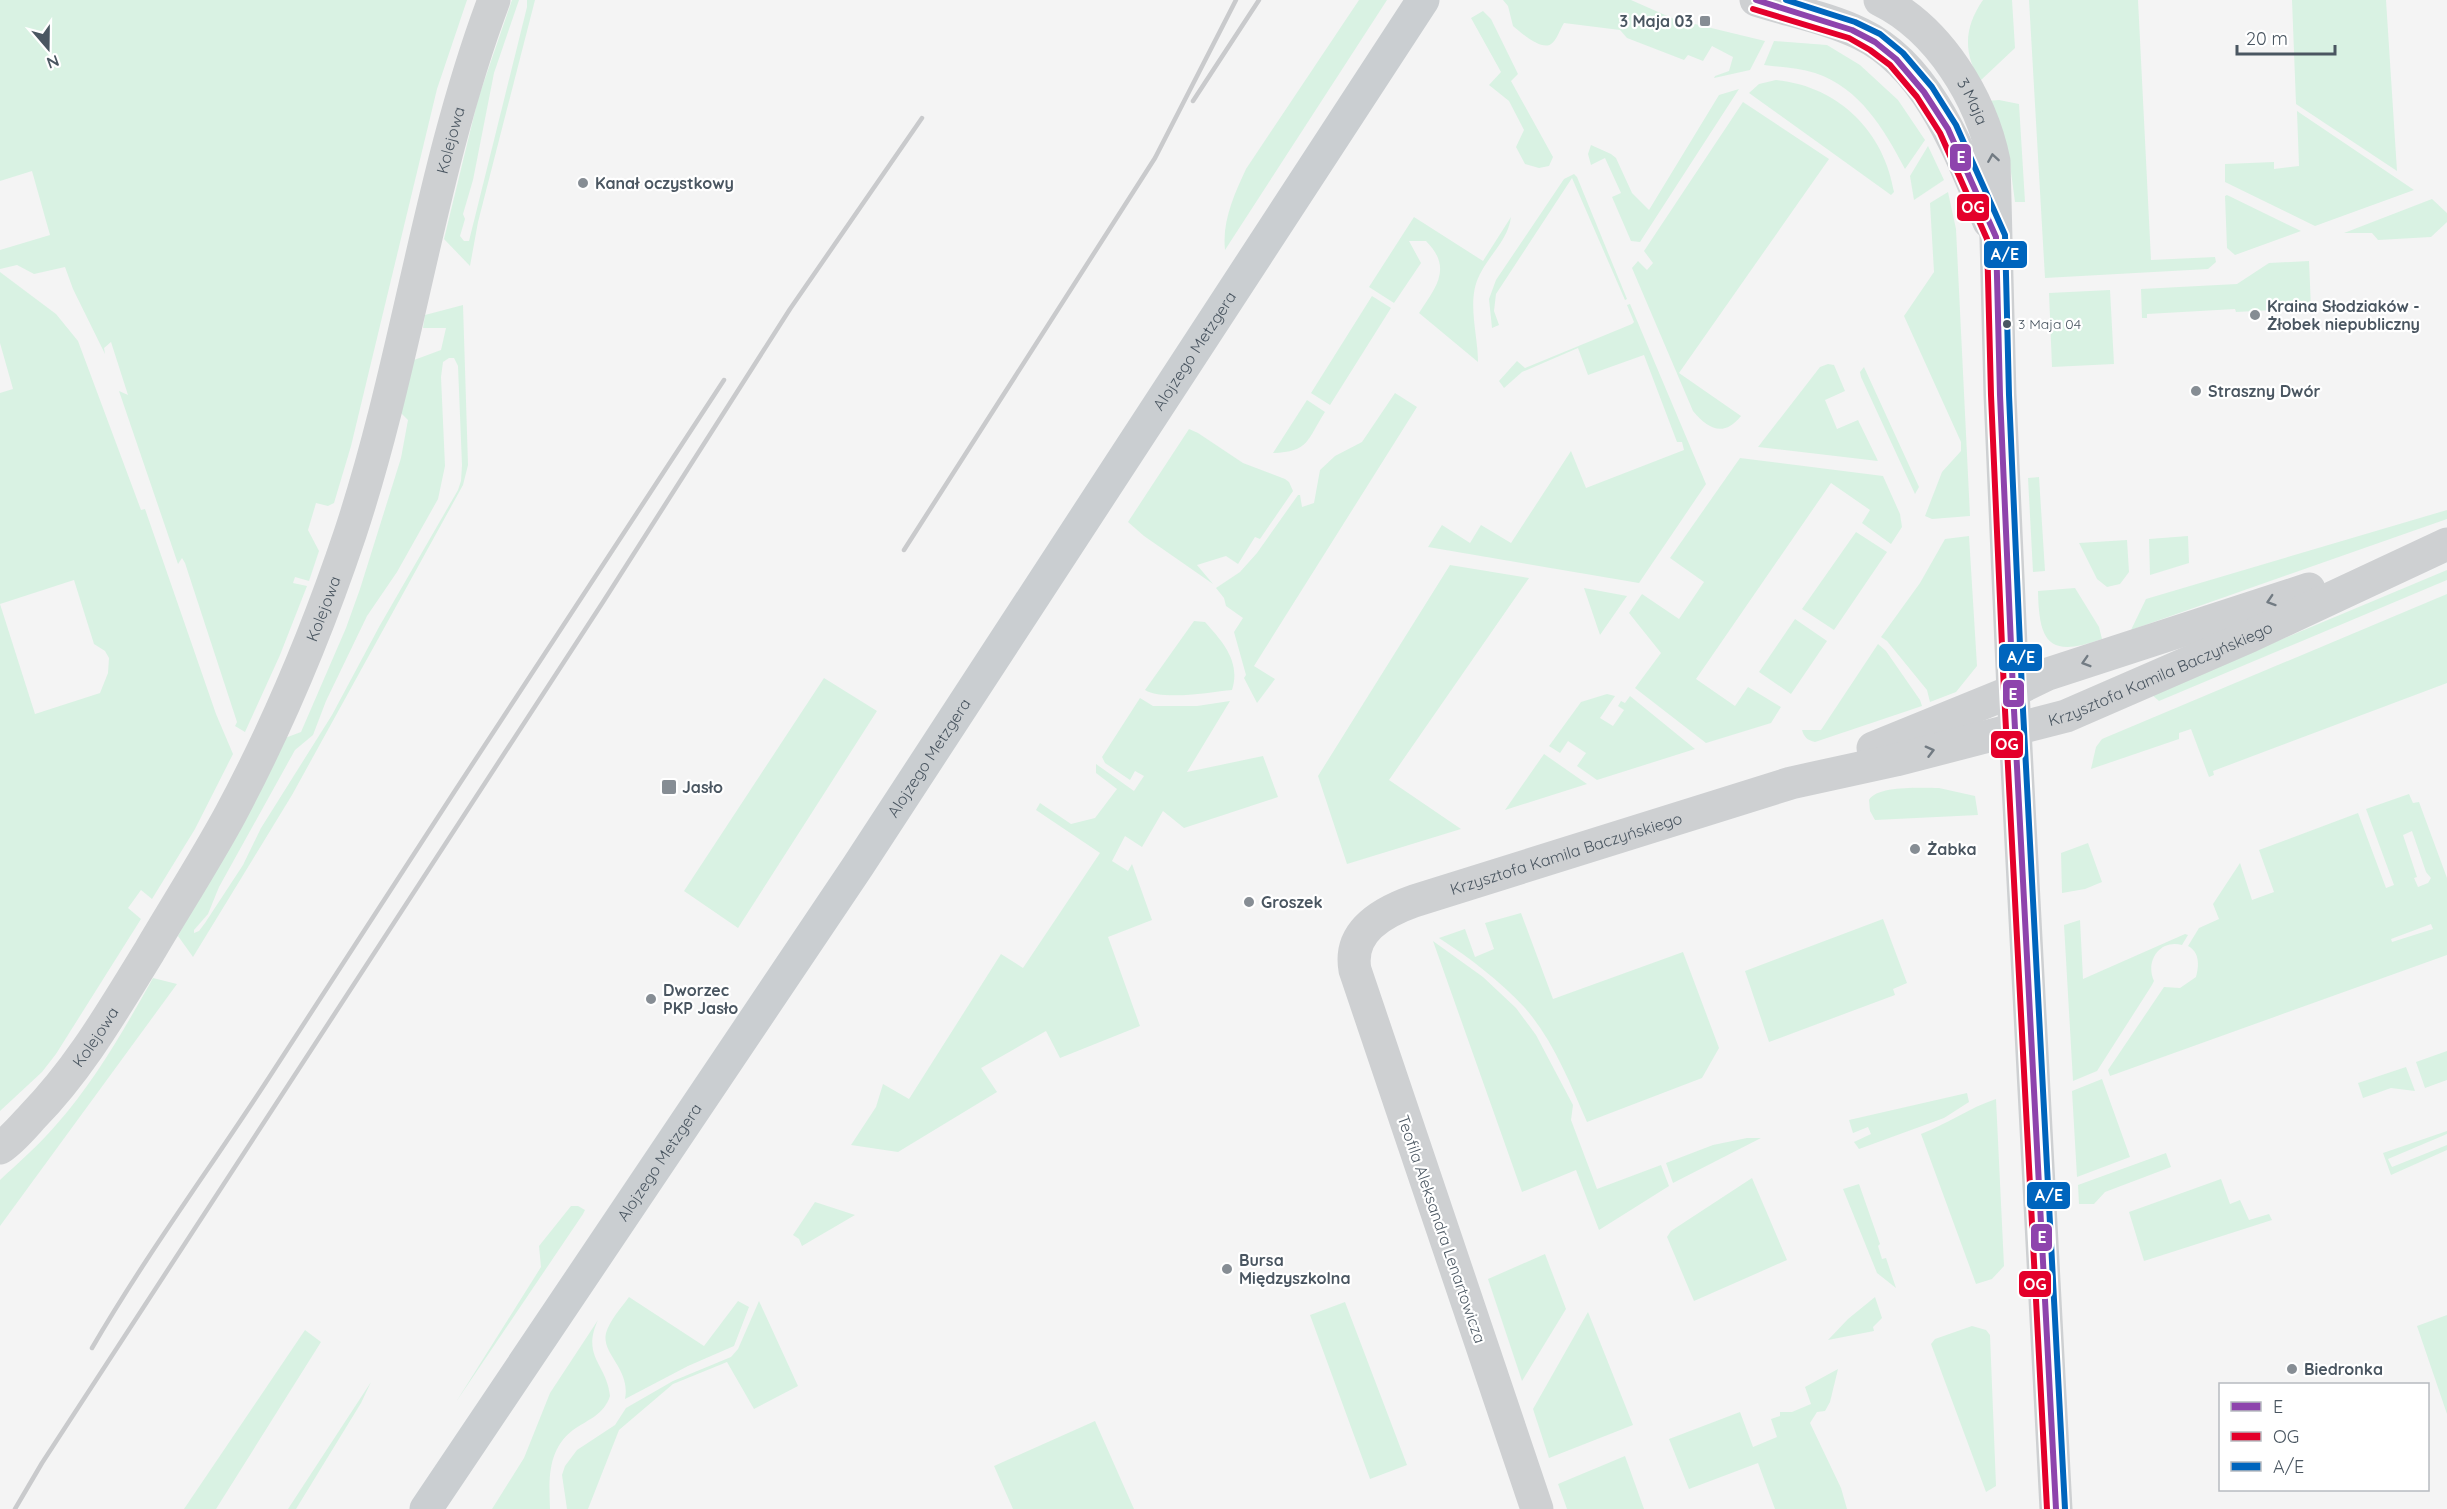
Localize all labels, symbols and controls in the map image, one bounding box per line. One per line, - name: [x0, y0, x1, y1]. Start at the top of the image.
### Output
- place label: 3 Maja 03: [1619, 11, 1693, 31]
- marker: 3 Maja 03: [1698, 14, 1712, 28]
- north arrow: [18, 18, 78, 78]
- scale bar: [2237, 18, 2334, 56]
- text: 20 m: [2246, 27, 2288, 50]
- text: N: [44, 51, 62, 74]
- street label: 3 Maja: [1953, 74, 1993, 128]
- street label: Kolejowa: [432, 104, 469, 176]
- line badge: E: [1949, 143, 1972, 172]
- text: E: [1956, 147, 1966, 167]
- one-way arrow: [1988, 153, 2000, 163]
- place label: Kanał oczystkowy: [595, 173, 734, 193]
- marker: Kanał oczystkowy: [576, 176, 590, 190]
- line badge: OG: [1956, 193, 1990, 222]
- text: OG: [1961, 197, 1985, 217]
- line badge: A/E: [1983, 240, 2028, 269]
- text: A/E: [1991, 244, 2019, 264]
- street label: Alojzego Metzgera: [1148, 287, 1240, 414]
- place label: Kraina Słodziaków - Żłobek niepubliczny: [2267, 296, 2420, 334]
- marker: Kraina Słodziaków - Żłobek niepubliczny: [2248, 308, 2262, 322]
- place label: 3 Maja 04: [2018, 315, 2081, 333]
- marker: 3 Maja 04: [2001, 318, 2013, 330]
- place label: Straszny Dwór: [2208, 381, 2320, 401]
- marker: Straszny Dwór: [2189, 384, 2203, 398]
- street label: Kolejowa: [301, 573, 345, 644]
- one-way arrow: [2266, 594, 2277, 606]
- street label: Krzysztofa Kamila Baczyńskiego: [2046, 617, 2276, 730]
- line badge: A/E: [1998, 643, 2043, 672]
- text: A/E: [2007, 647, 2035, 667]
- one-way arrow: [2081, 655, 2092, 667]
- line badge: E: [2002, 679, 2025, 708]
- text: E: [2008, 684, 2018, 704]
- street label: Alojzego Metzgera: [883, 694, 975, 821]
- line badge: OG: [1990, 730, 2024, 759]
- text: OG: [1995, 734, 2019, 754]
- one-way arrow: [1925, 745, 1935, 758]
- place label: Jasło: [682, 777, 723, 797]
- marker: Jasło: [660, 778, 678, 796]
- street label: Krzysztofa Kamila Baczyńskiego: [1447, 808, 1684, 899]
- place label: Żabka: [1927, 839, 1977, 859]
- marker: Żabka: [1908, 842, 1922, 856]
- place label: Groszek: [1261, 892, 1323, 912]
- marker: Groszek: [1242, 895, 1256, 909]
- place label: Dworzec PKP Jasło: [663, 980, 738, 1018]
- marker: Dworzec PKP Jasło: [644, 992, 658, 1006]
- street label: Kolejowa: [68, 1003, 123, 1071]
- street label: Alojzego Metzgera: [612, 1099, 706, 1225]
- street label: Teofila Aleksandra Lenartowicza: [1394, 1112, 1490, 1346]
- line badge: A/E: [2026, 1181, 2071, 1210]
- text: A/E: [2035, 1185, 2063, 1205]
- line badge: E: [2030, 1223, 2053, 1252]
- text: E: [2037, 1227, 2047, 1247]
- place label: Bursa Międzyszkolna: [1239, 1250, 1350, 1288]
- marker: Bursa Międzyszkolna: [1220, 1262, 1234, 1276]
- line badge: OG: [2018, 1270, 2052, 1298]
- text: OG: [2023, 1274, 2047, 1294]
- place label: Biedronka: [2304, 1359, 2383, 1379]
- marker: Biedronka: [2285, 1362, 2299, 1376]
- legend: [2219, 1383, 2429, 1491]
- text: E: [2273, 1395, 2283, 1418]
- text: OG: [2273, 1425, 2299, 1448]
- text: A/E: [2273, 1455, 2304, 1478]

